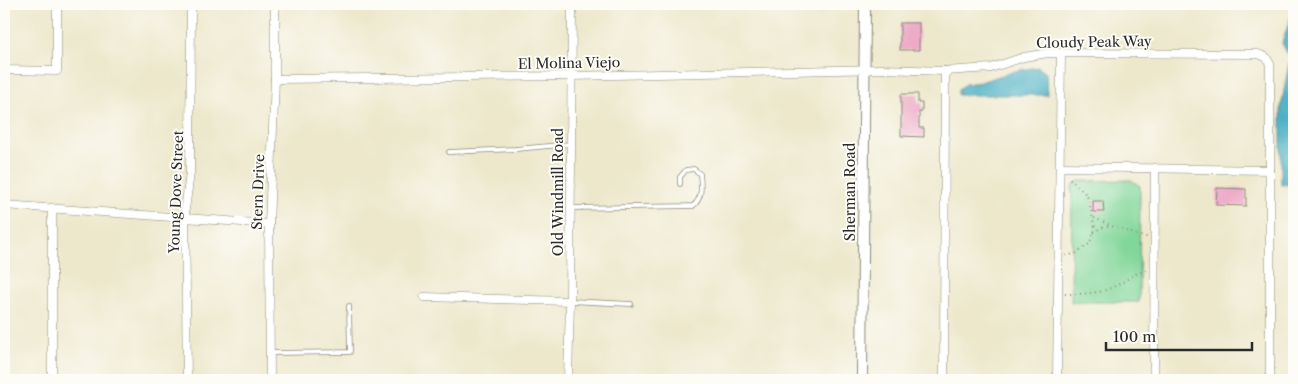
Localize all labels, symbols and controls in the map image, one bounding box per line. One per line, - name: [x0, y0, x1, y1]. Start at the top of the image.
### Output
- street label: Cloudy Peak Way: [1036, 32, 1152, 52]
- street label: El Molina Viejo: [518, 53, 620, 73]
- street label: Old Windmill Road: [549, 127, 567, 256]
- street label: Young Dove Street: [165, 130, 187, 255]
- street label: Sherman Road: [841, 142, 859, 241]
- street label: Stern Drive: [248, 154, 268, 230]
- scale bar: [1106, 319, 1252, 351]
- text: 100 m: [1113, 327, 1156, 346]

